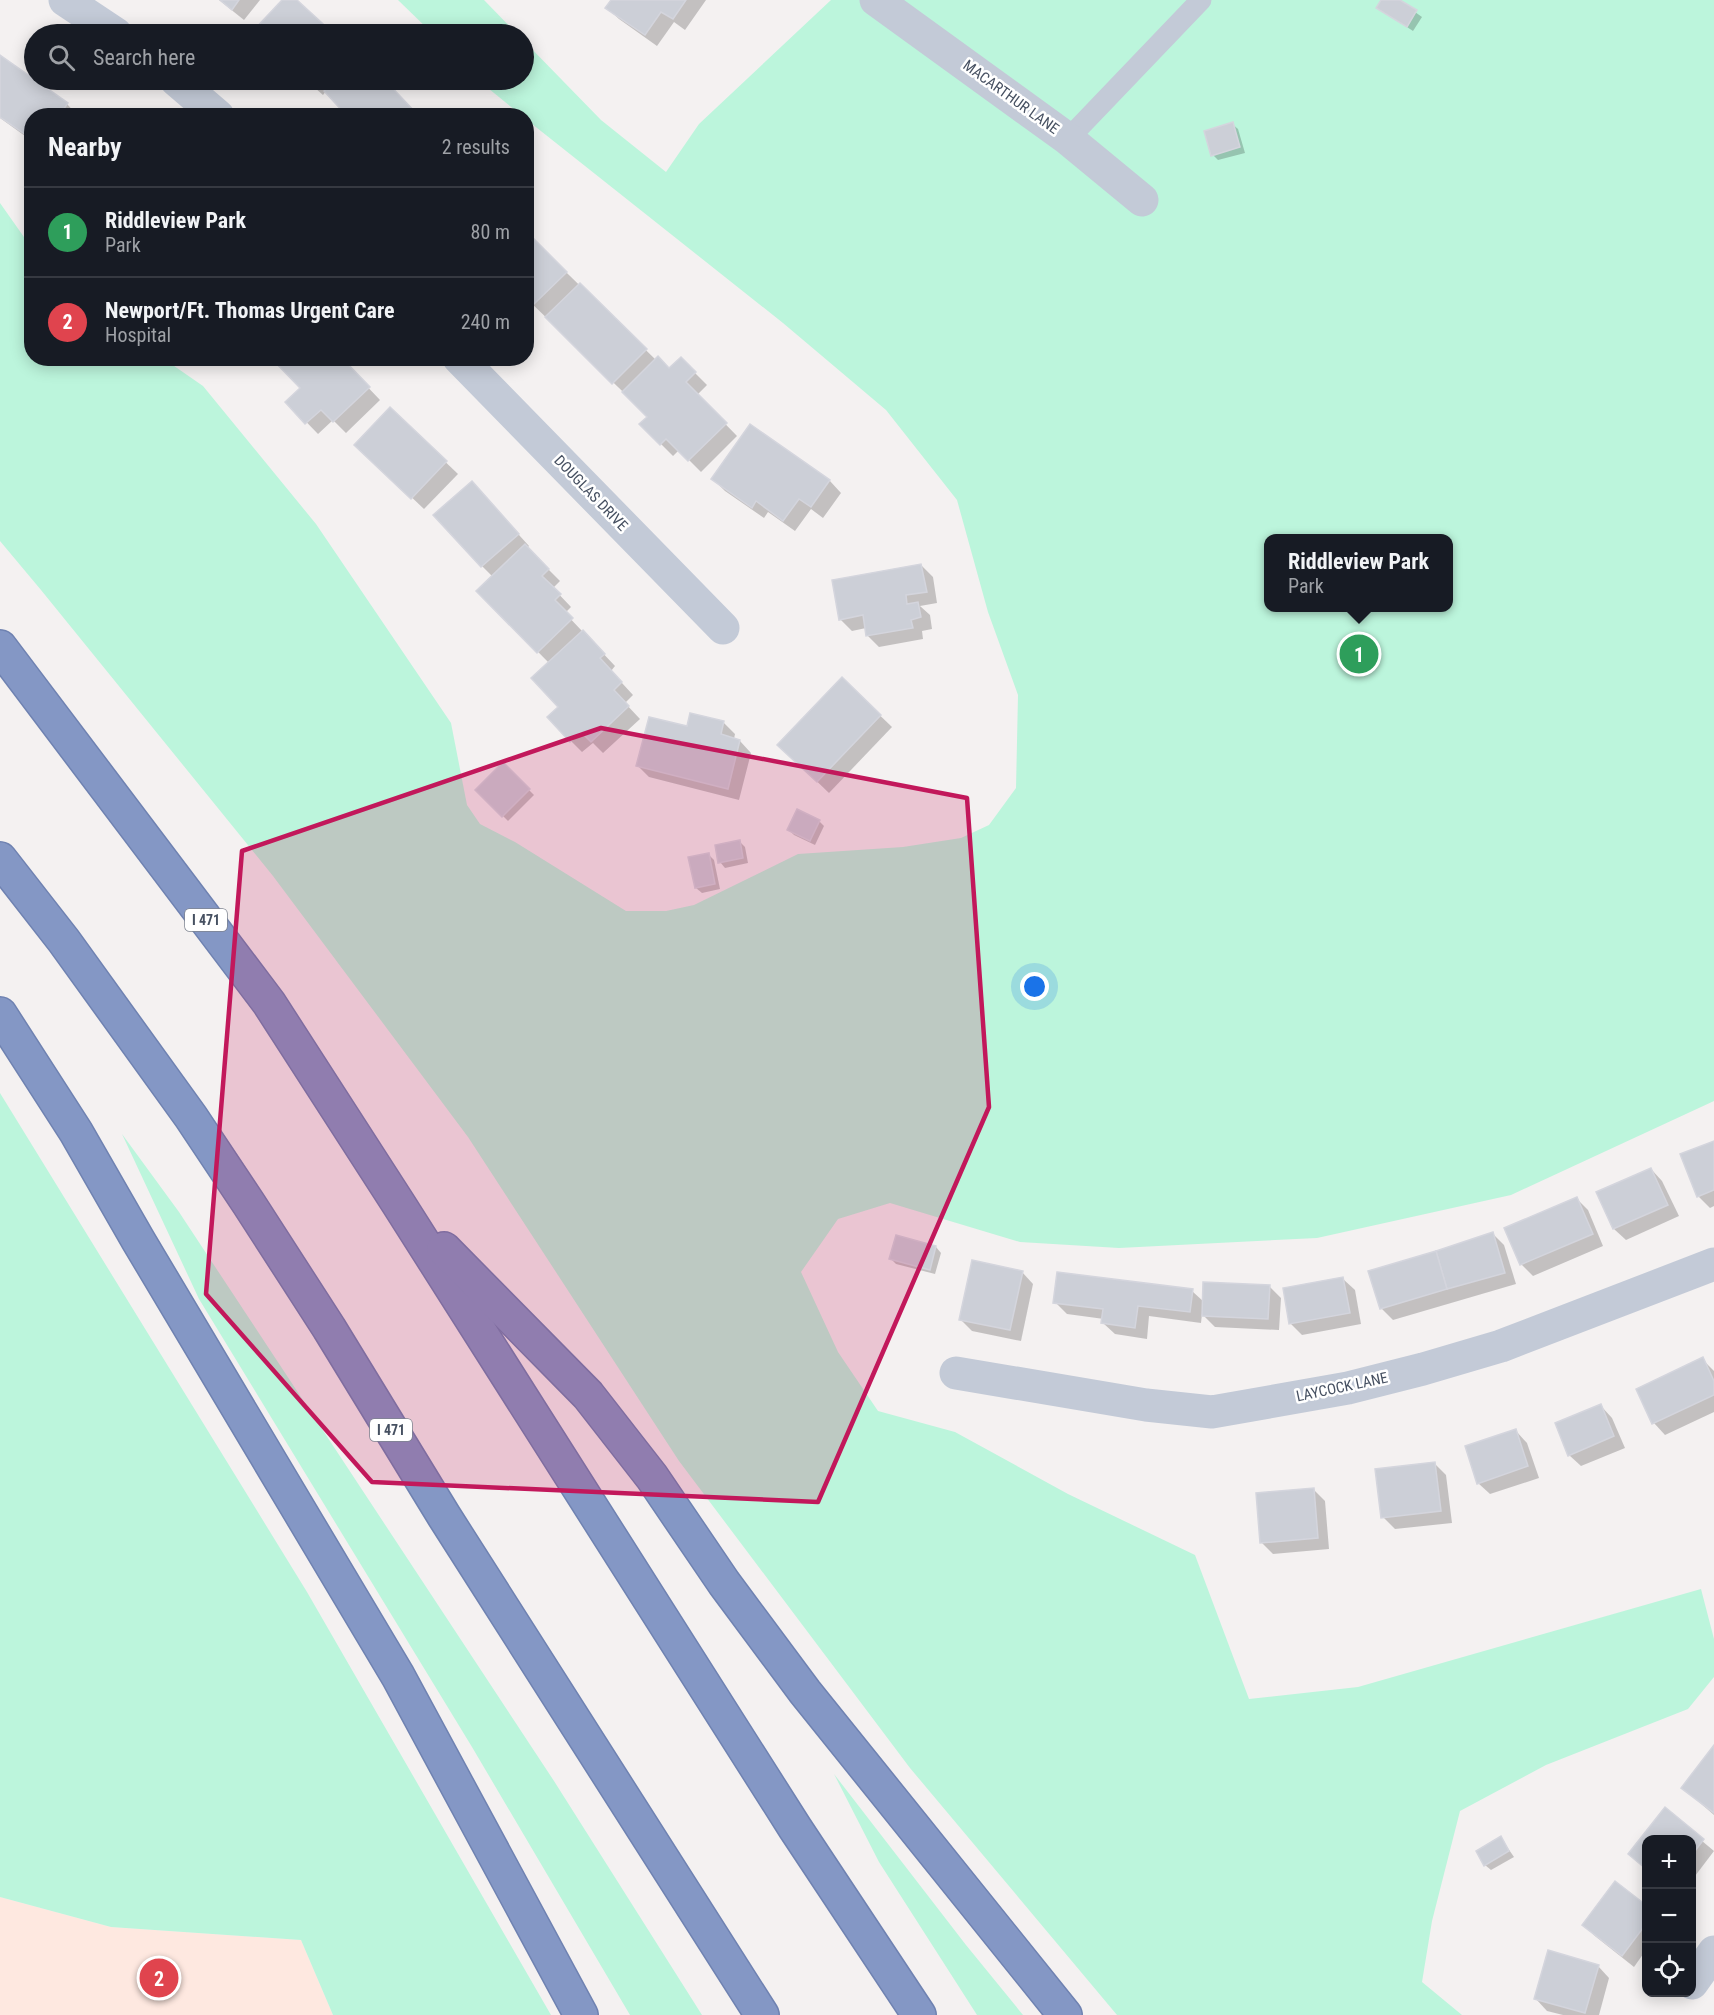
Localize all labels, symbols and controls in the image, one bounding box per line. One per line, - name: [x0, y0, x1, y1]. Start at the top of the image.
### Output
- search box: [24, 24, 534, 90]
- icon: search: [45, 41, 78, 74]
- text: Search here: [93, 45, 195, 70]
- street label: MACARTHUR LANE: [960, 56, 1062, 138]
- text: Nearby: [48, 132, 122, 162]
- text: 2 results: [442, 135, 510, 159]
- text: Riddleview Park: [105, 208, 246, 233]
- text: 1: [62, 220, 73, 244]
- text: 80 m: [471, 220, 510, 244]
- text: Park: [105, 233, 141, 257]
- text: Newport/Ft. Thomas Urgent Care: [105, 298, 395, 323]
- text: 2: [62, 310, 73, 334]
- text: 240 m: [461, 310, 510, 334]
- text: Hospital: [105, 323, 171, 347]
- street label: DOUGLAS DRIVE: [550, 451, 632, 535]
- popup: [1264, 534, 1453, 612]
- text: Riddleview Park: [1288, 549, 1429, 574]
- text: Park: [1288, 574, 1324, 598]
- pin: 1: [1340, 632, 1378, 676]
- road number: I 471: [185, 909, 227, 931]
- your location: [1020, 972, 1049, 1001]
- street label: LAYCOCK LANE: [1295, 1369, 1389, 1405]
- road number: I 471: [370, 1419, 412, 1441]
- map controls: [1642, 1835, 1696, 1997]
- button: +: [1642, 1835, 1696, 1889]
- button: −: [1642, 1889, 1696, 1943]
- button: locate: [1642, 1943, 1696, 1997]
- pin: 2: [140, 1956, 178, 2000]

